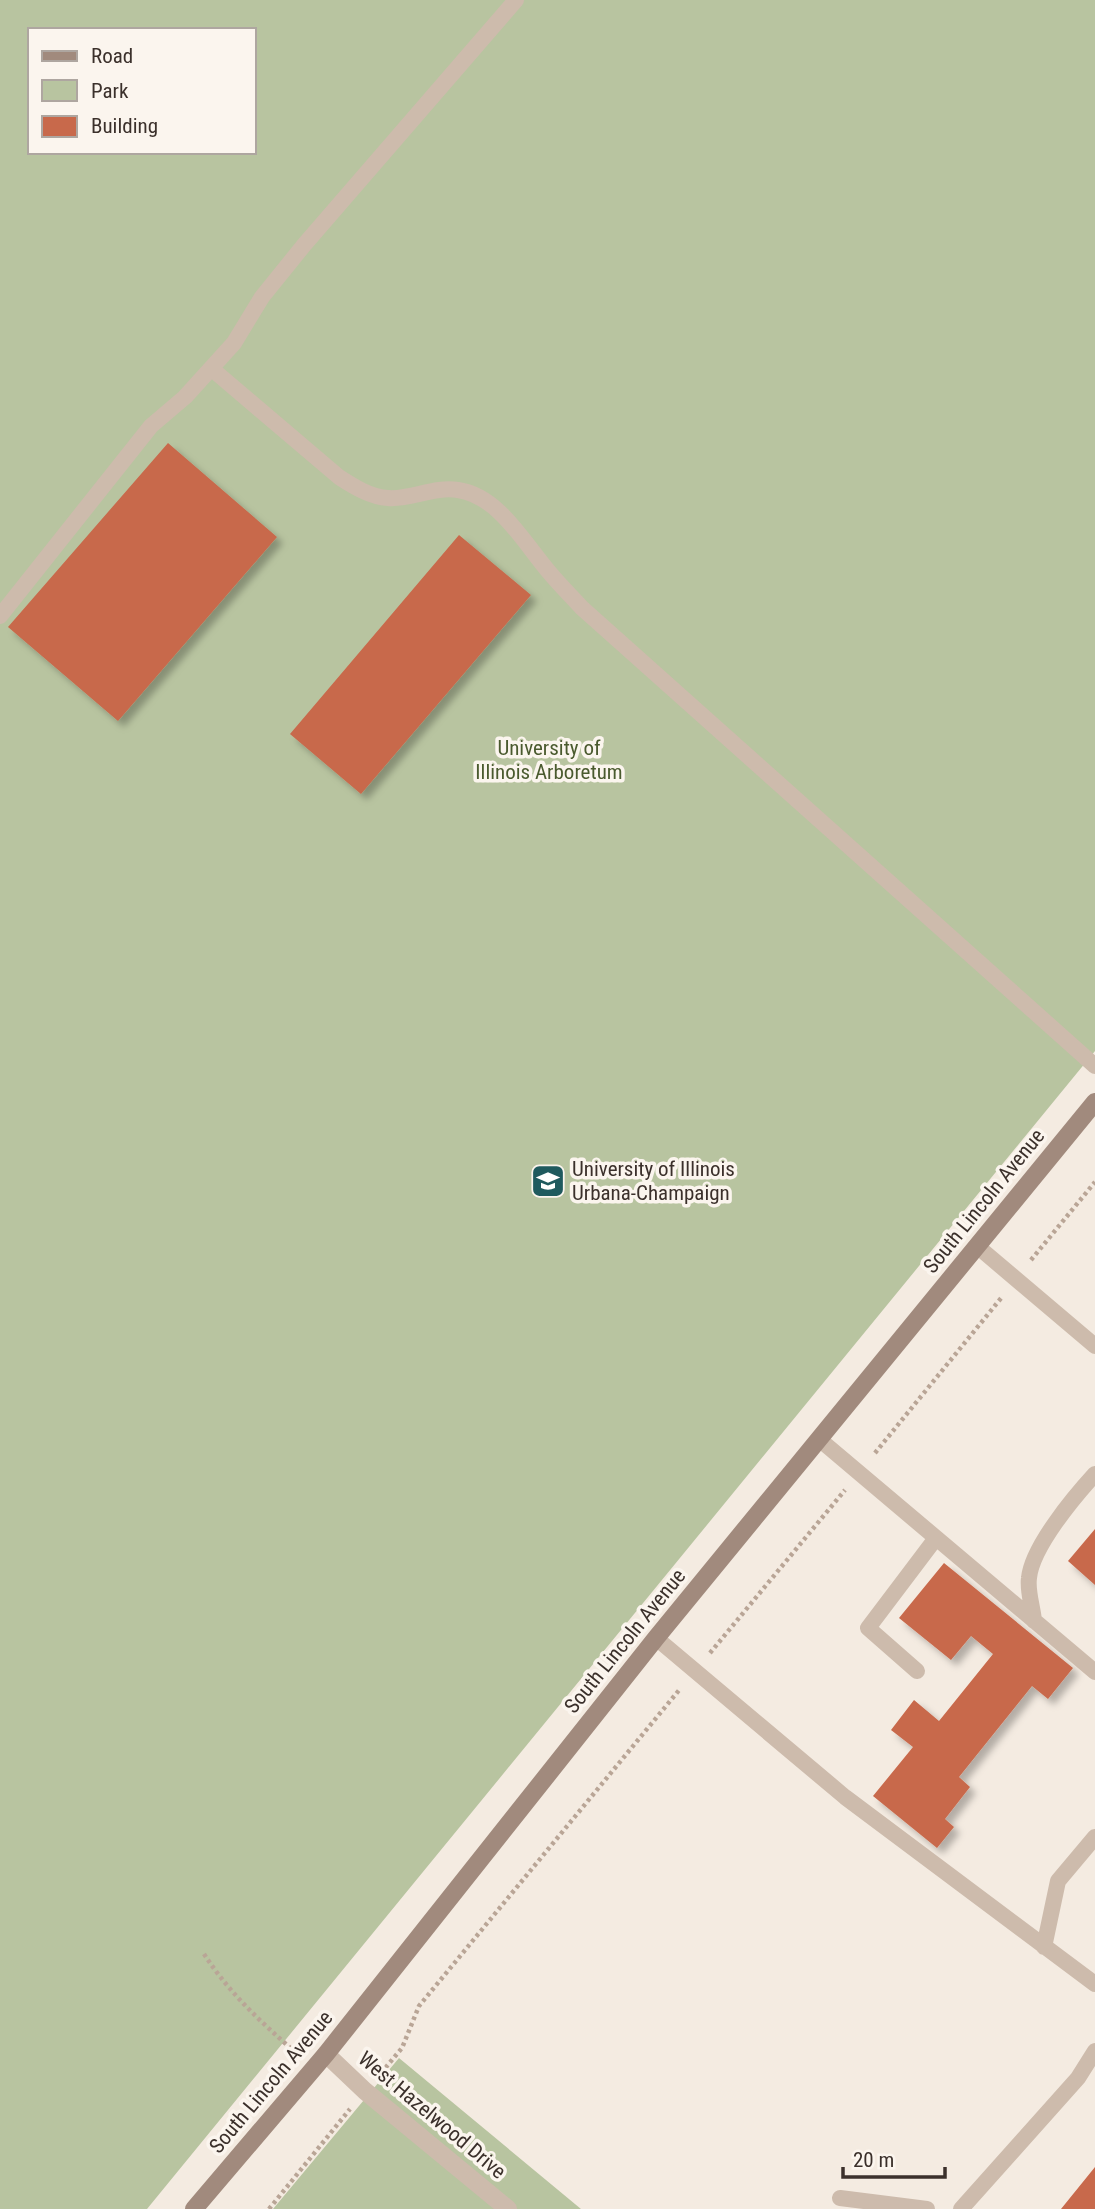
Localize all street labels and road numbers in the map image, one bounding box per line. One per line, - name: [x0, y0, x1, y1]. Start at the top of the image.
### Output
- street label: South Lincoln Avenue: [919, 1124, 1050, 1278]
- street label: South Lincoln Avenue: [560, 1564, 691, 1718]
- street label: South Lincoln Avenue: [205, 2006, 338, 2158]
- street label: West Hazelwood Drive: [354, 2046, 511, 2184]

